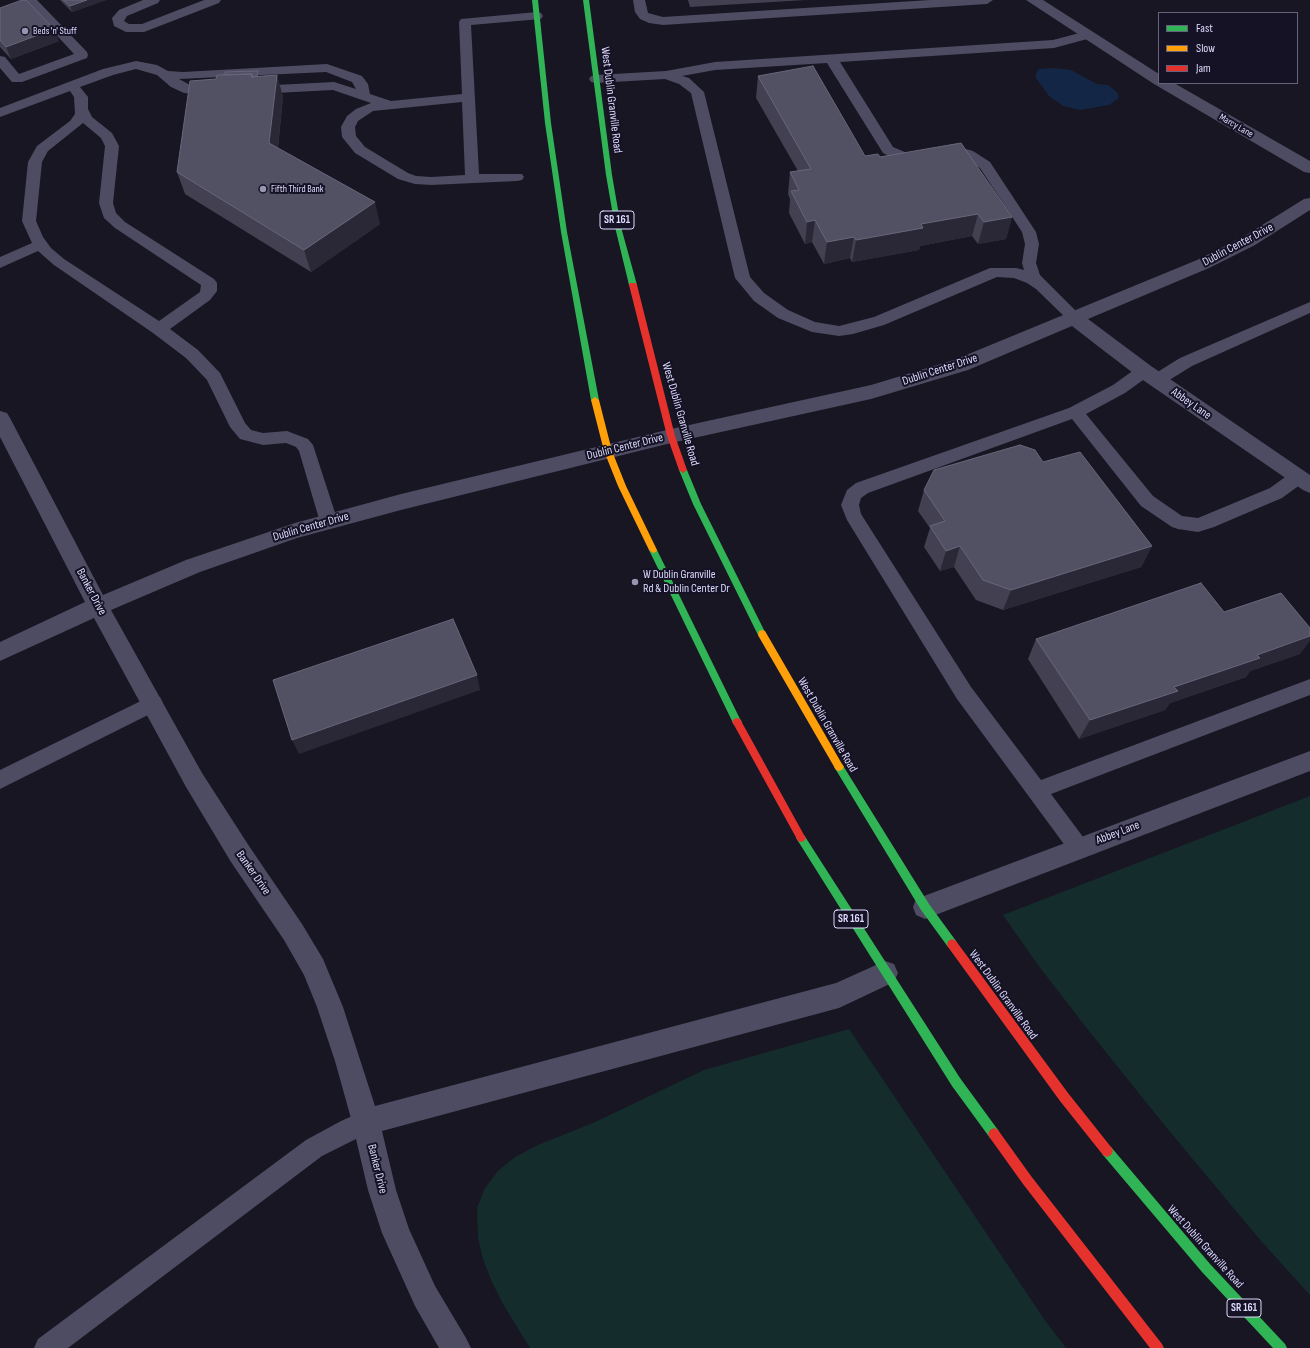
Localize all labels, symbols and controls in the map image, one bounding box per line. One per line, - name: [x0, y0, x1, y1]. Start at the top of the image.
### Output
- legend: [1158, 12, 1298, 84]
- text: Fast: [1196, 21, 1213, 36]
- place label: Beds 'n' Stuff: [33, 25, 77, 37]
- marker: Beds 'n' Stuff: [20, 26, 30, 36]
- text: Slow: [1196, 41, 1215, 56]
- street label: West Dublin Granville Road: [597, 46, 625, 154]
- text: Jam: [1196, 61, 1211, 76]
- street label: Marcy Lane: [1217, 111, 1255, 141]
- place label: Fifth Third Bank: [271, 183, 324, 195]
- marker: Fifth Third Bank: [258, 184, 268, 194]
- road number: SR 161: [600, 211, 634, 229]
- street label: Dublin Center Drive: [1200, 220, 1276, 270]
- street label: Dublin Center Drive: [901, 351, 979, 389]
- street label: West Dublin Granville Road: [658, 361, 702, 467]
- street label: Abbey Lane: [1168, 385, 1214, 423]
- street label: Dublin Center Drive: [585, 431, 665, 463]
- street label: Dublin Center Drive: [271, 509, 351, 545]
- street label: Banker Drive: [73, 566, 109, 618]
- place label: W Dublin Granville Rd & Dublin Center Dr: [643, 568, 730, 596]
- marker: W Dublin Granville Rd & Dublin Center Dr: [630, 577, 640, 587]
- street label: West Dublin Granville Road: [794, 675, 860, 775]
- street label: Abbey Lane: [1094, 818, 1142, 848]
- street label: Banker Drive: [233, 848, 273, 898]
- road number: SR 161: [834, 910, 868, 928]
- street label: West Dublin Granville Road: [966, 947, 1040, 1043]
- street label: Banker Drive: [364, 1143, 390, 1195]
- street label: West Dublin Granville Road: [1164, 1202, 1246, 1292]
- road number: SR 161: [1227, 1299, 1261, 1317]

